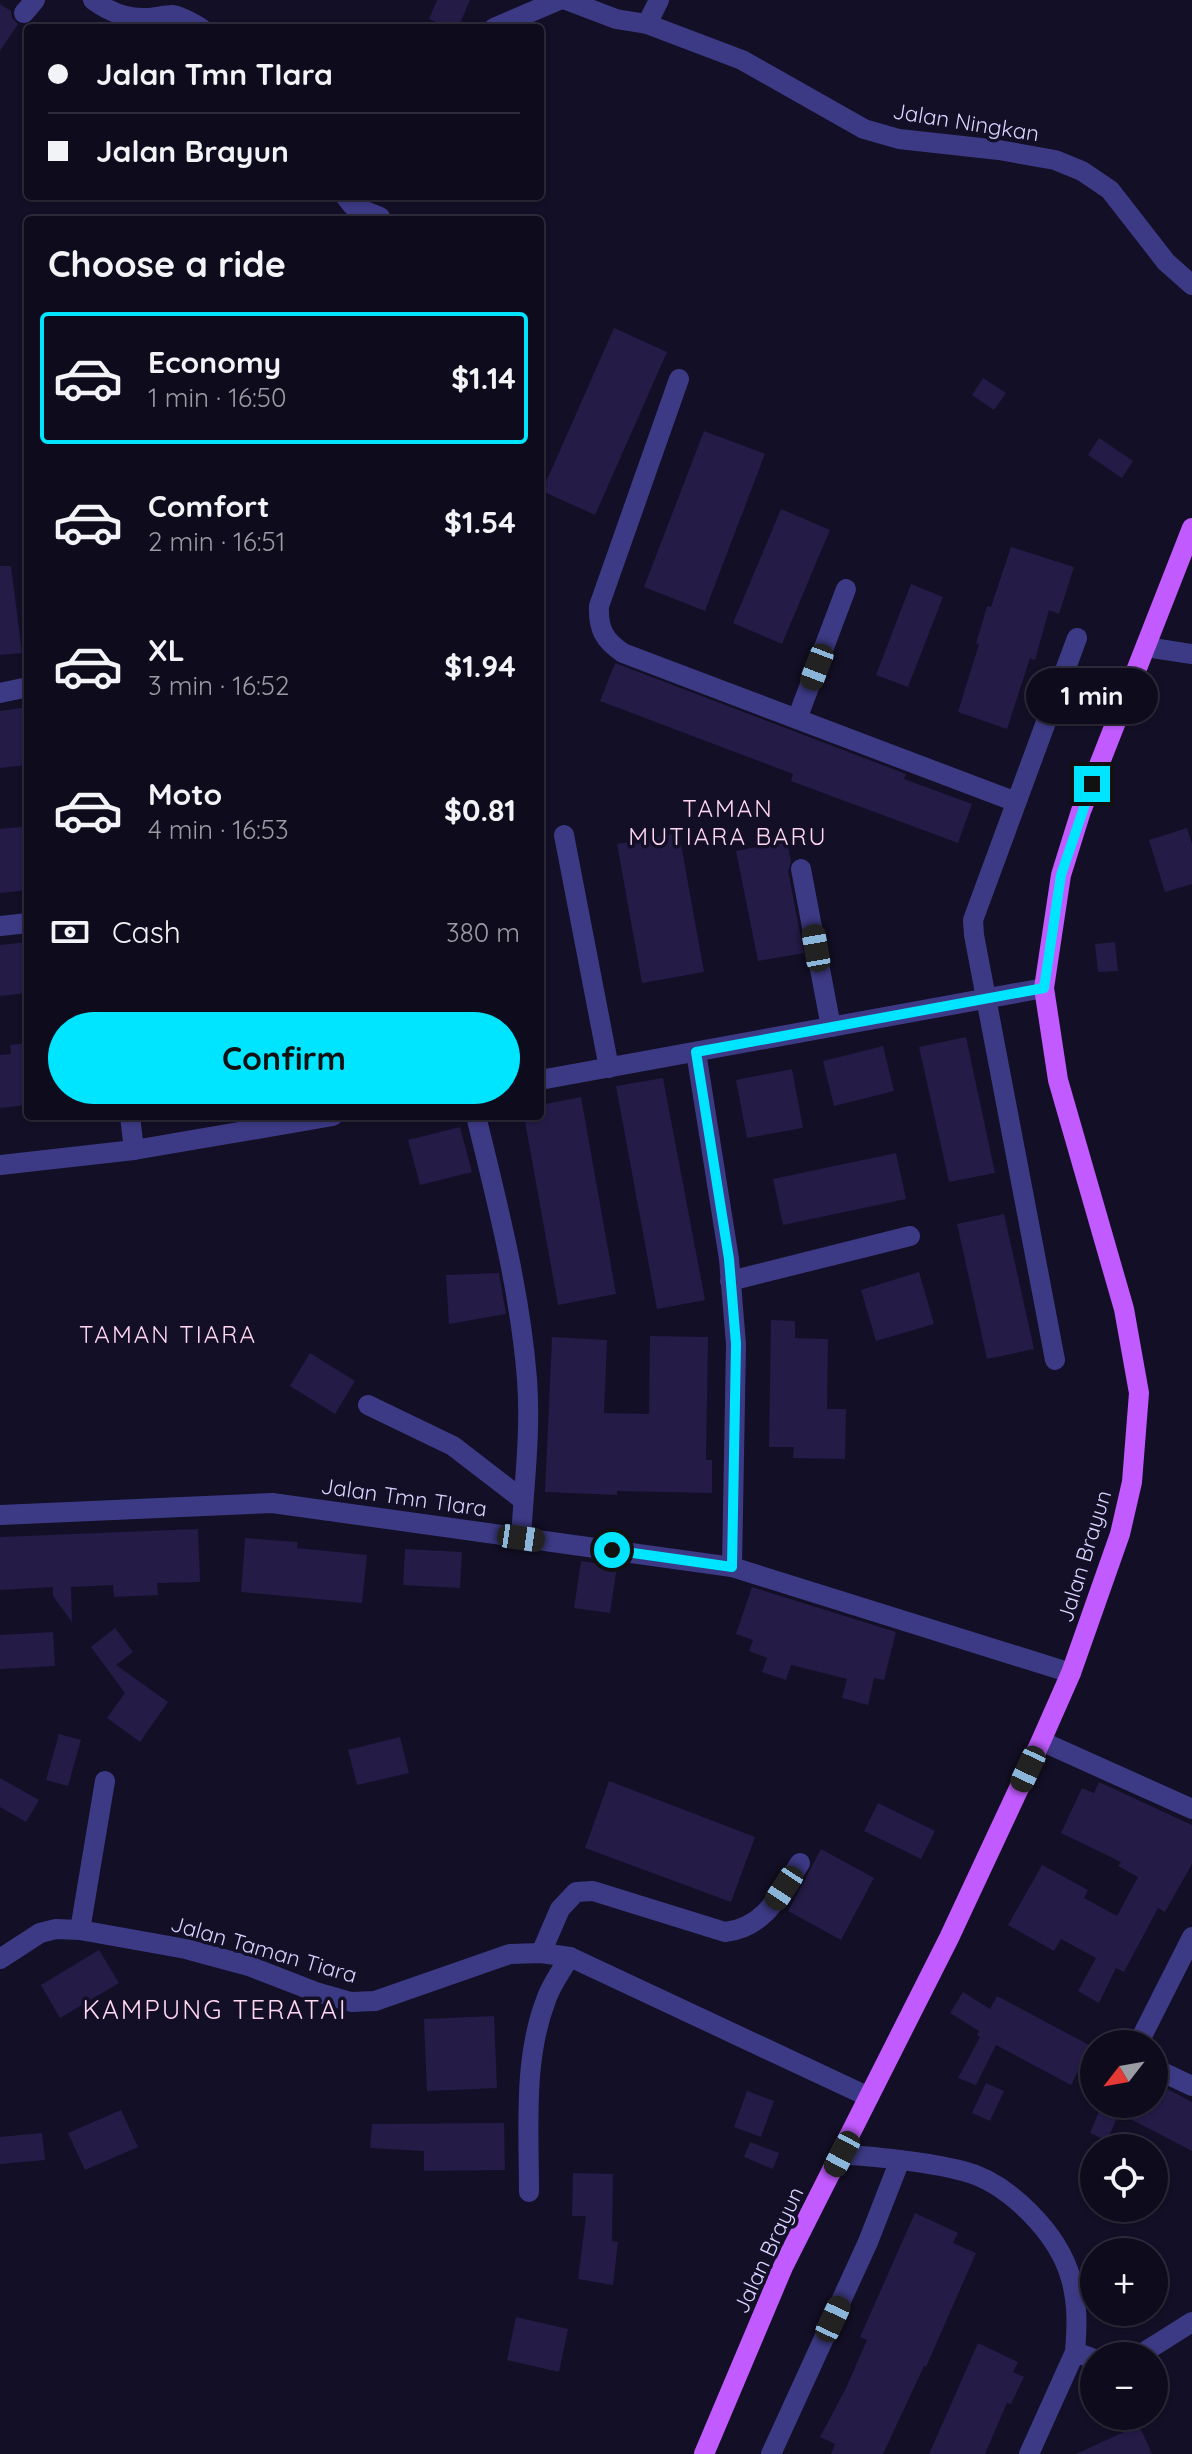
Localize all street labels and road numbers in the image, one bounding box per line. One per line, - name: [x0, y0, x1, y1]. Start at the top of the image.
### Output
- street label: Jalan Ningkan: [891, 97, 1041, 147]
- street label: Jalan Tmn TIara: [319, 1471, 489, 1523]
- street label: Jalan Brayun: [1051, 1487, 1117, 1625]
- street label: Jalan Taman Tiara: [168, 1909, 360, 1989]
- street label: Jalan Brayun: [726, 2182, 810, 2318]

